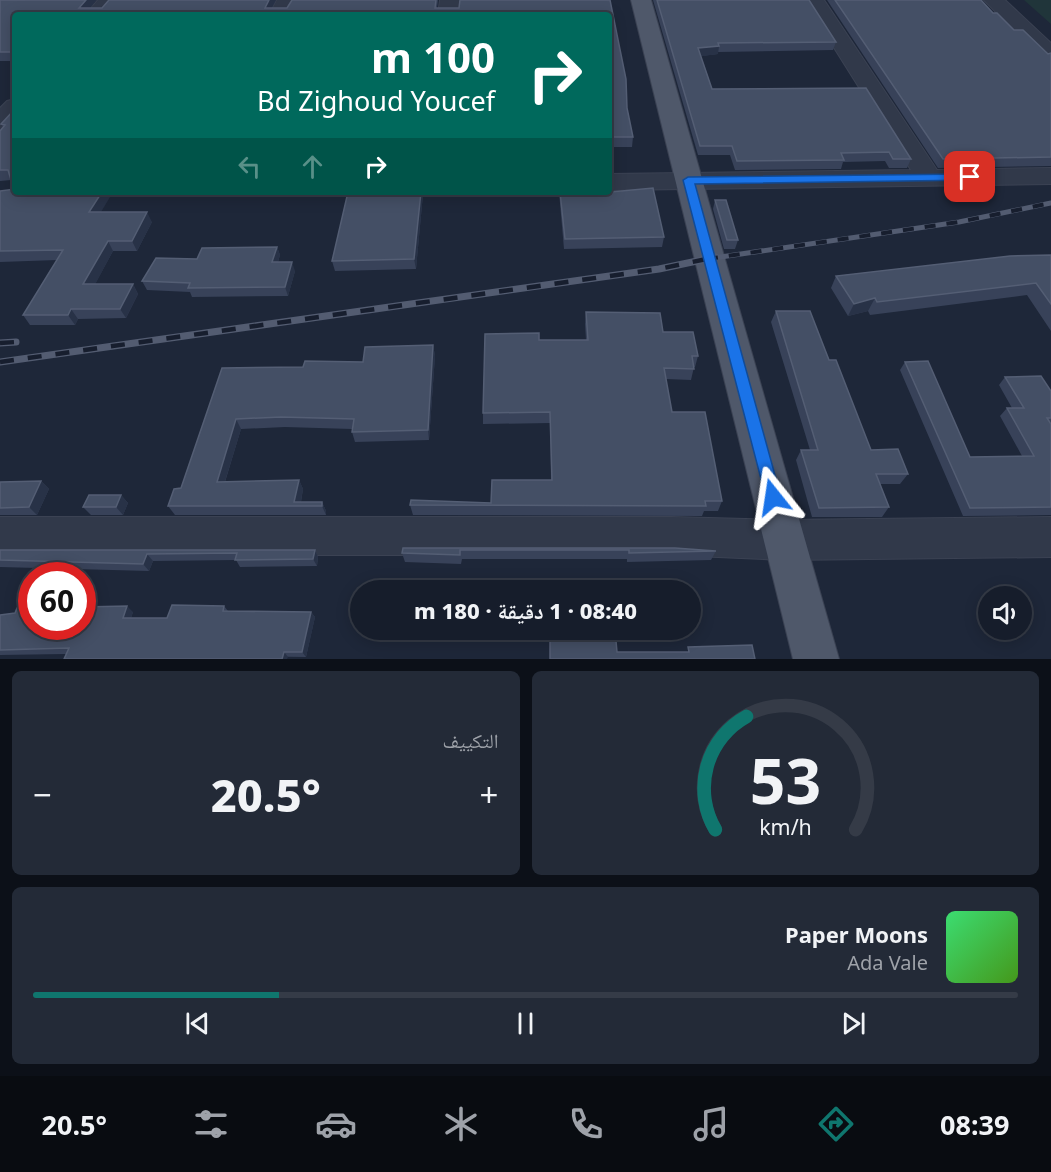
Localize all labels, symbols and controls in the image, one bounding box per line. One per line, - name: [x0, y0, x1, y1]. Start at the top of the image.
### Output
- text: 100 m: [371, 28, 495, 85]
- icon: right: [516, 36, 594, 114]
- text: Bd Zighoud Youcef: [257, 82, 495, 119]
- icon: left: [233, 150, 266, 183]
- icon: ahead: [296, 150, 329, 183]
- icon: right: [359, 150, 392, 183]
- pin: [944, 151, 995, 202]
- icon: arrive: [953, 160, 986, 193]
- position arrow: [741, 465, 805, 529]
- speed limit sign: 60: [18, 562, 96, 640]
- map controls: [978, 586, 1032, 640]
- button: sound: [978, 586, 1032, 640]
- text: 08:40 · 1 دقيقة · 180 m: [414, 595, 637, 625]
- text: التكييف: [442, 727, 499, 754]
- text: 53: [750, 737, 821, 822]
- text: 20.5°: [211, 764, 321, 825]
- text: −: [33, 772, 52, 817]
- text: +: [480, 772, 498, 817]
- text: km/h: [759, 812, 812, 841]
- text: Paper Moons: [785, 919, 928, 949]
- text: Ada Vale: [847, 949, 928, 976]
- icon: previous: [181, 1007, 214, 1040]
- icon: pause: [509, 1007, 542, 1040]
- icon: next: [837, 1007, 870, 1040]
- icon: filters: [190, 1103, 232, 1145]
- icon: car: [315, 1103, 357, 1145]
- icon: climate: [440, 1103, 482, 1145]
- icon: phone: [565, 1103, 607, 1145]
- icon: music: [690, 1103, 732, 1145]
- icon: directions: [815, 1103, 857, 1145]
- text: 20.5°: [42, 1106, 107, 1143]
- text: 08:39: [940, 1106, 1009, 1143]

